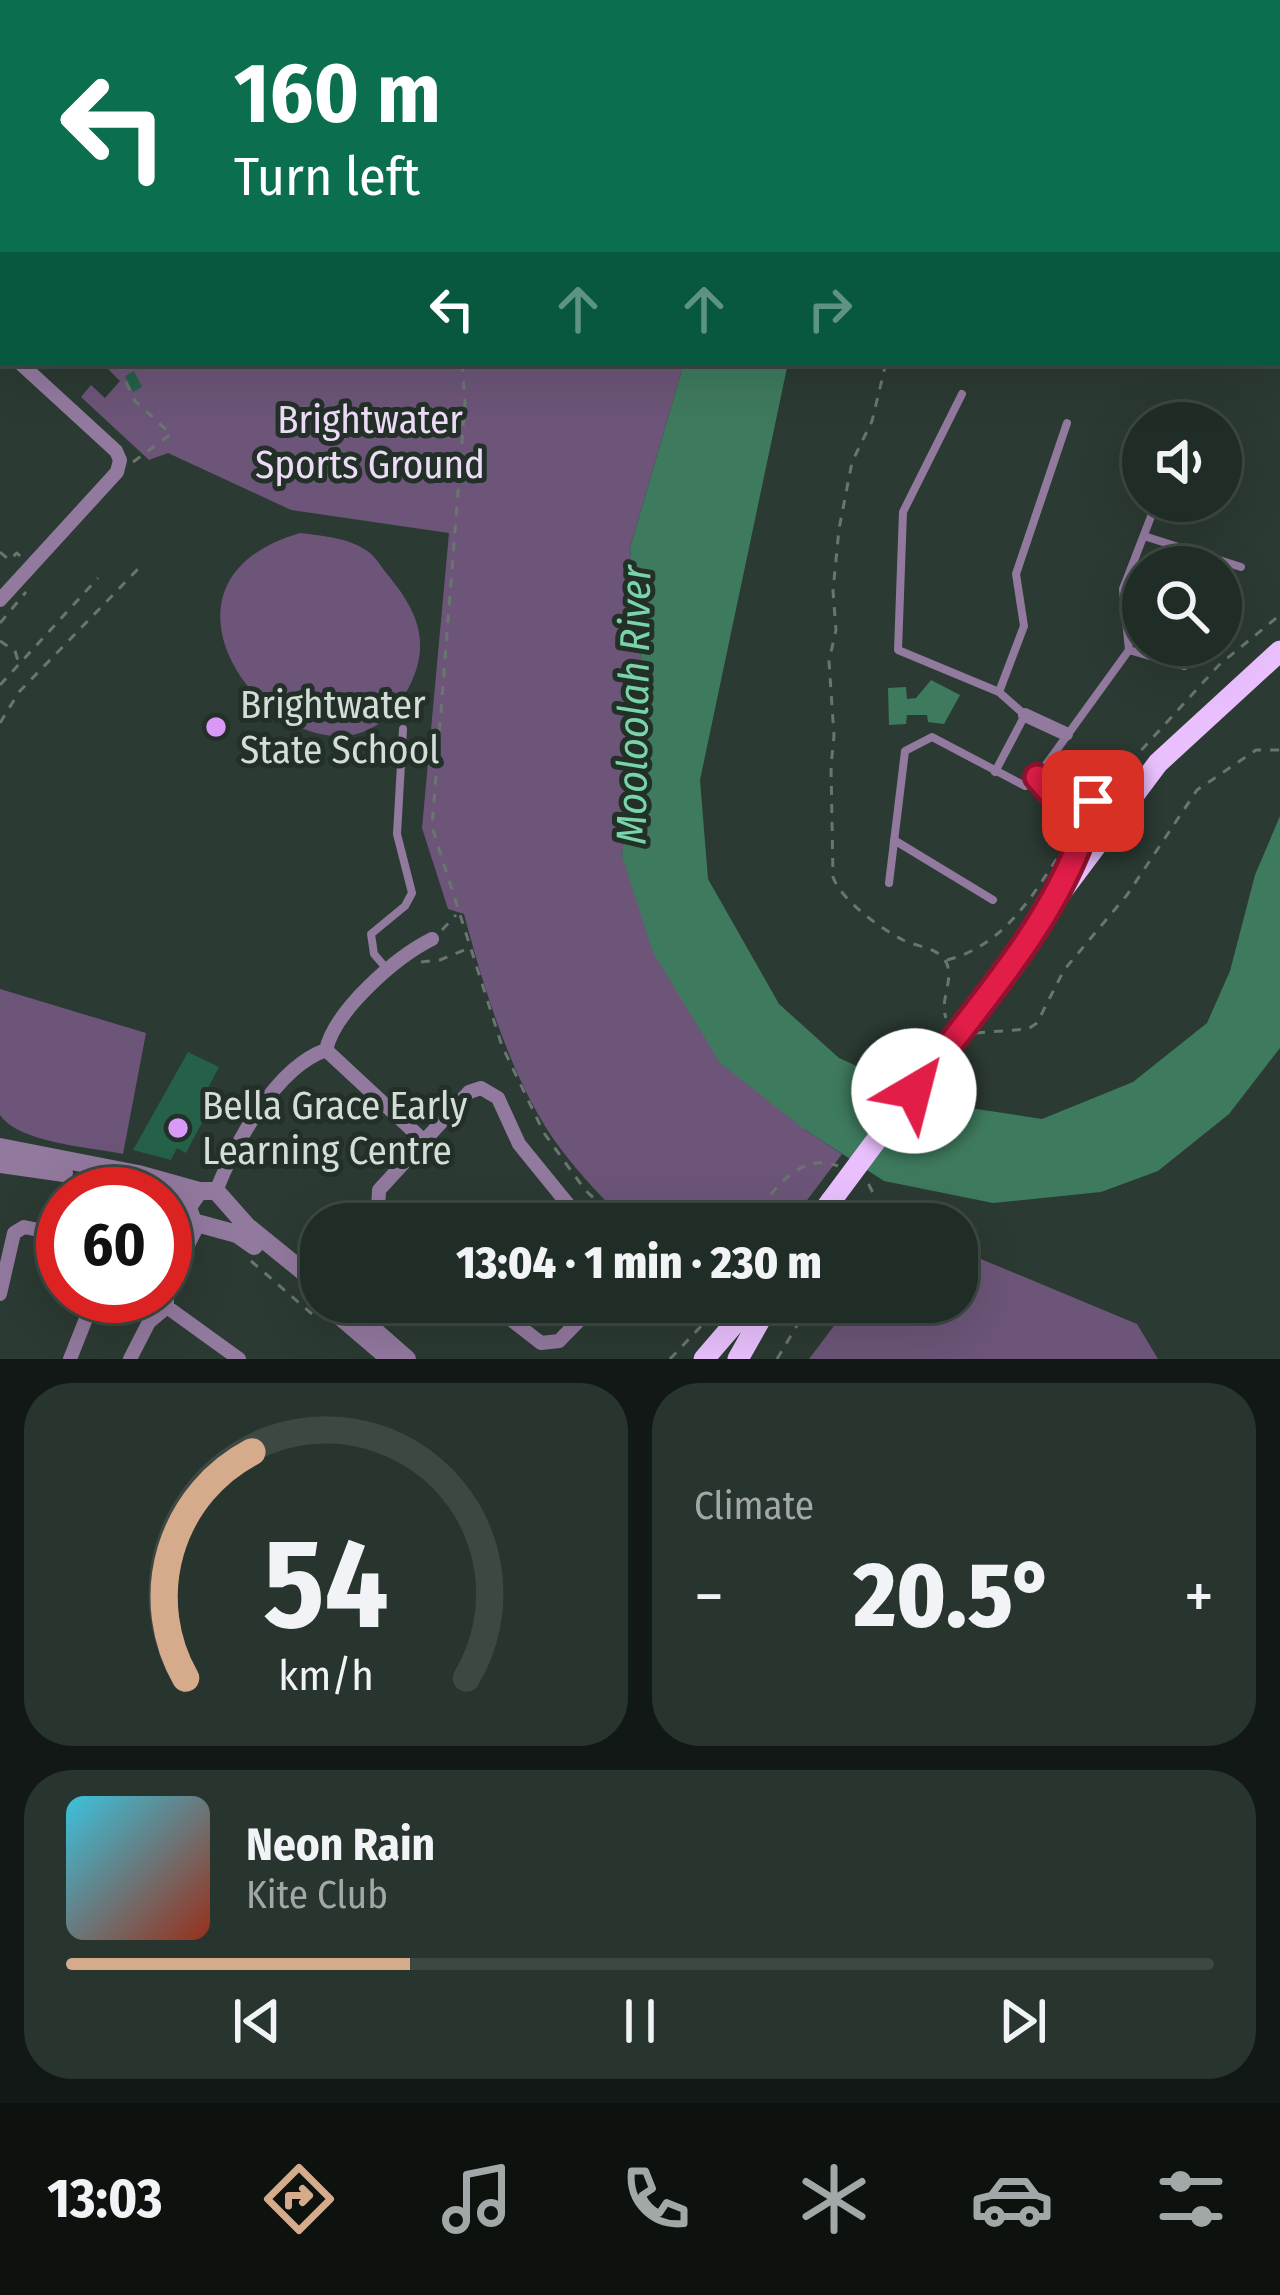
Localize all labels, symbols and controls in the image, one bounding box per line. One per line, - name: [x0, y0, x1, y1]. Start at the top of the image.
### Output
- text: 160 m: [234, 43, 441, 144]
- icon: left: [36, 48, 192, 204]
- text: Turn left: [234, 145, 420, 209]
- icon: left: [419, 276, 485, 342]
- icon: ahead: [545, 276, 611, 342]
- icon: ahead: [671, 276, 737, 342]
- icon: right: [797, 276, 863, 342]
- park label: Brightwater Sports Ground: [255, 397, 485, 488]
- map controls: [1122, 402, 1242, 666]
- button: sound: [1122, 402, 1242, 522]
- button: search: [1122, 546, 1242, 666]
- water label: Mooloolah River: [607, 564, 661, 845]
- place label: Brightwater State School: [240, 682, 439, 773]
- marker: Brightwater State School: [203, 714, 229, 740]
- pin: [1042, 750, 1144, 852]
- icon: arrive: [1060, 768, 1126, 834]
- position arrow: [851, 1028, 977, 1154]
- place label: Bella Grace Early Learning Centre: [202, 1083, 468, 1174]
- marker: Bella Grace Early Learning Centre: [165, 1115, 191, 1141]
- speed limit sign: 60: [36, 1167, 192, 1323]
- text: 13:04 · 1 min · 230 m: [456, 1236, 822, 1290]
- text: Climate: [694, 1483, 814, 1529]
- text: 54: [263, 1510, 389, 1660]
- text: 20.5°: [854, 1542, 1054, 1650]
- text: −: [694, 1557, 724, 1636]
- text: +: [1184, 1557, 1214, 1636]
- text: km/h: [278, 1649, 374, 1700]
- text: Neon Rain: [246, 1818, 435, 1872]
- text: Kite Club: [246, 1872, 388, 1918]
- icon: previous: [224, 1988, 290, 2054]
- icon: pause: [607, 1988, 673, 2054]
- icon: next: [990, 1988, 1056, 2054]
- icon: directions: [257, 2157, 341, 2241]
- icon: music: [435, 2157, 519, 2241]
- icon: phone: [614, 2157, 698, 2241]
- icon: climate: [792, 2157, 876, 2241]
- icon: car: [970, 2157, 1054, 2241]
- icon: filters: [1149, 2157, 1233, 2241]
- text: 13:03: [47, 2167, 162, 2231]

